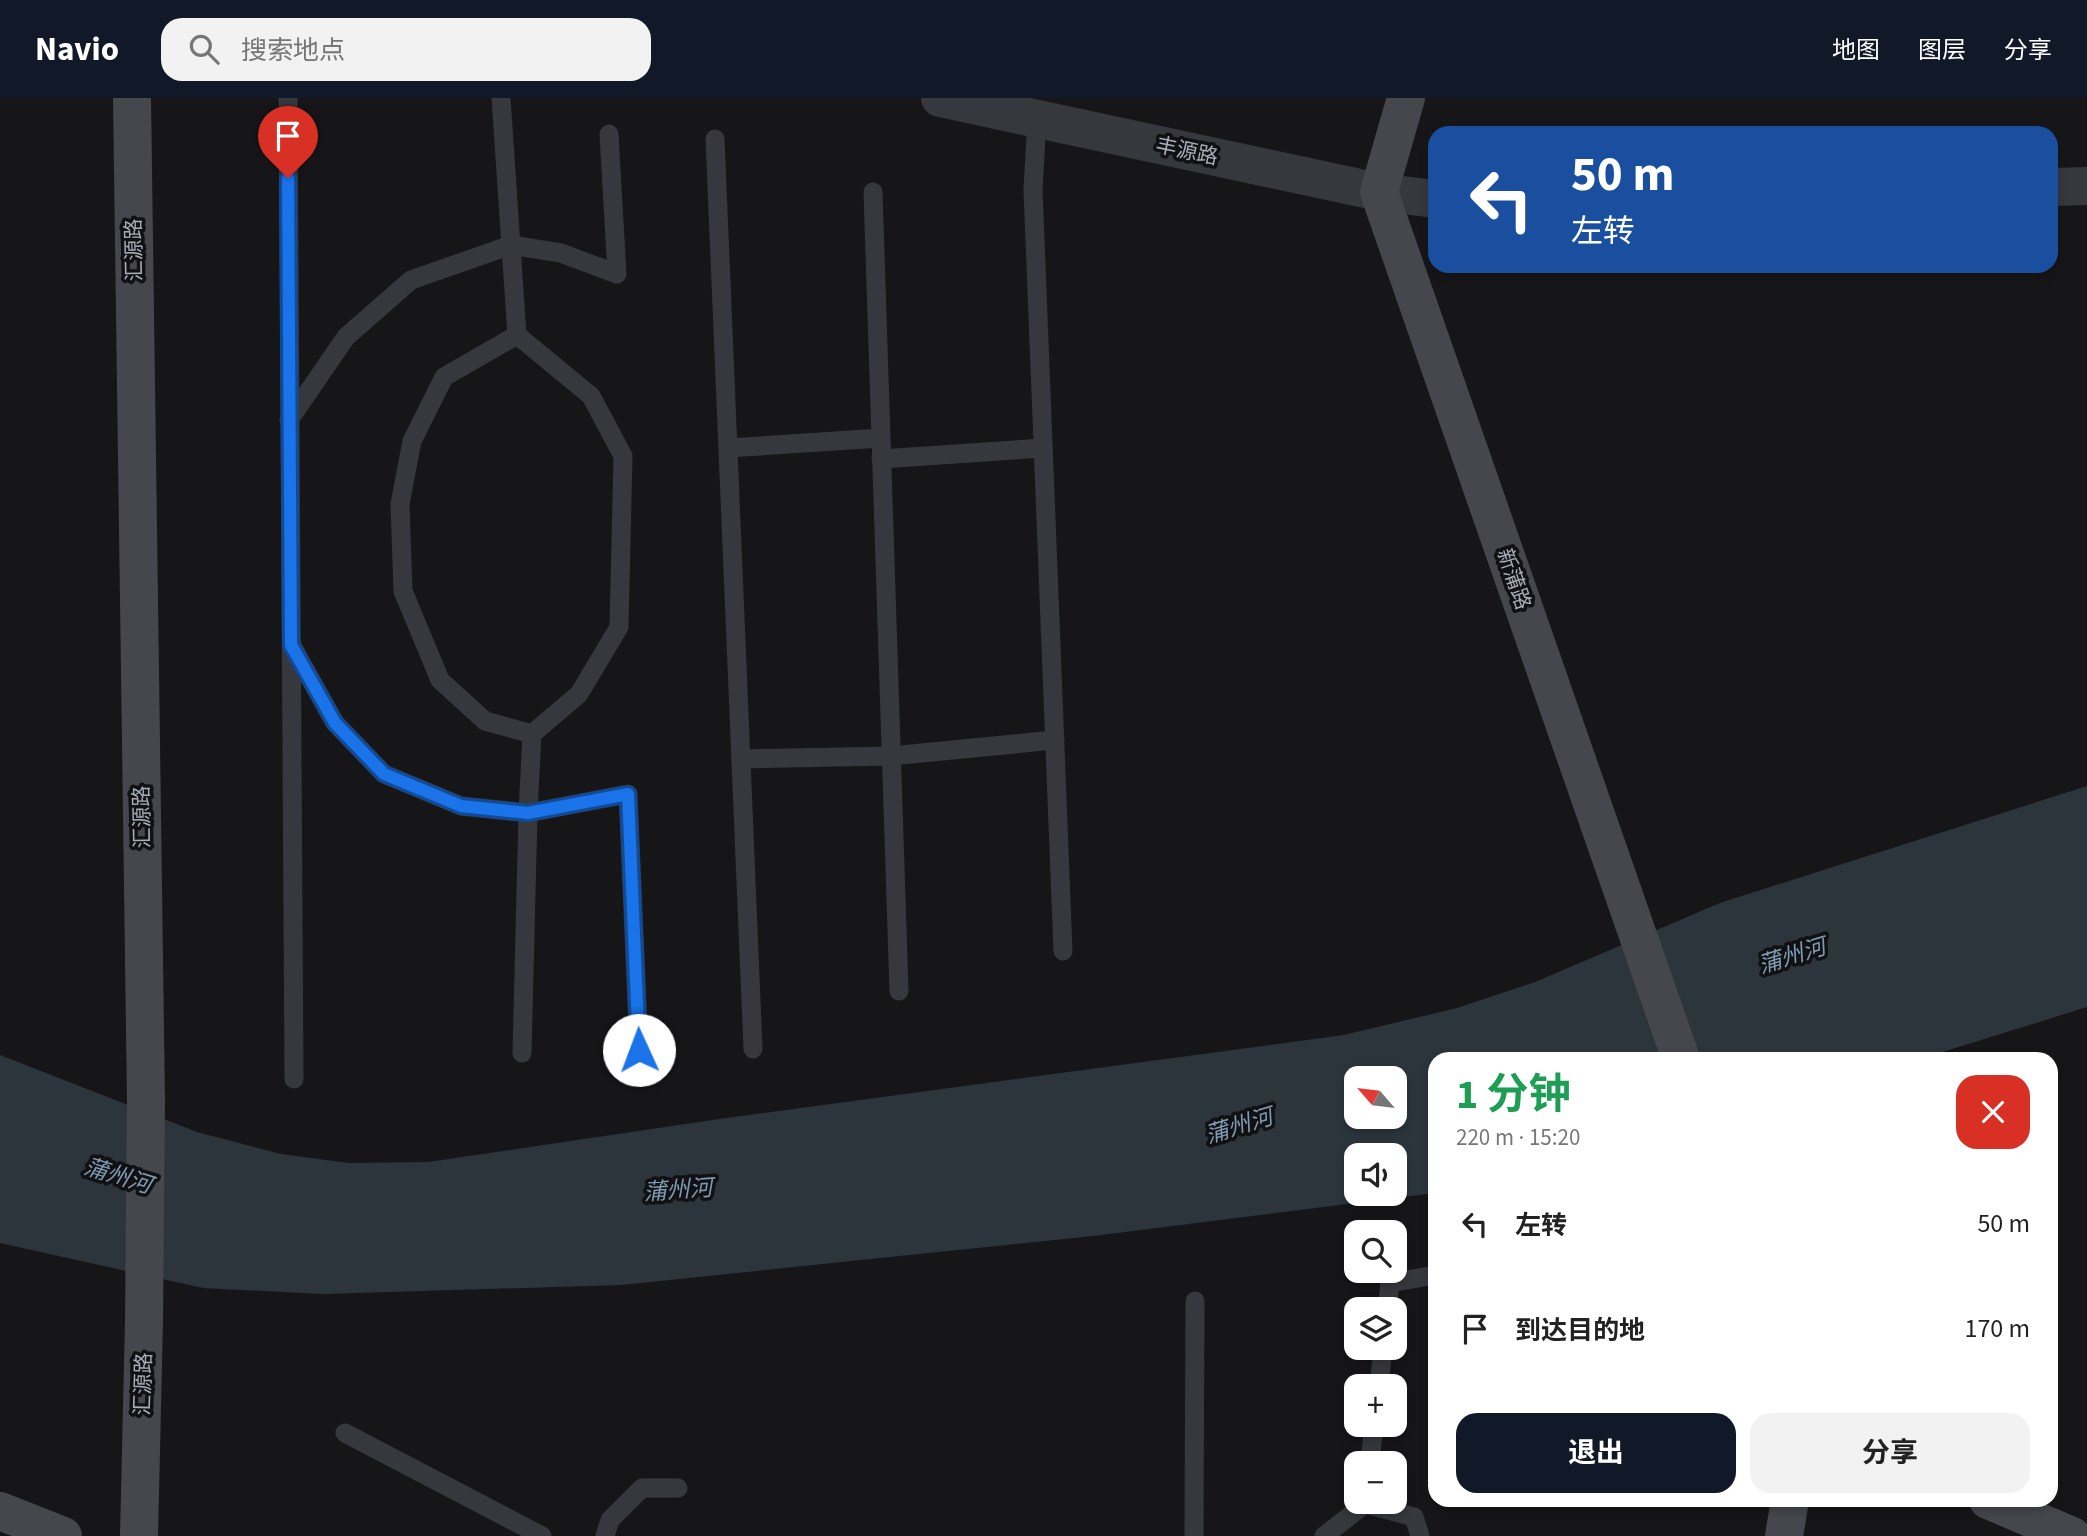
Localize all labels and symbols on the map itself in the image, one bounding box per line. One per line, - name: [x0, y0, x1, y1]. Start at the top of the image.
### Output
- pin: [258, 106, 318, 178]
- street label: 丰源路: [1153, 130, 1221, 172]
- street label: 汇源路: [118, 218, 150, 282]
- street label: 新蒲路: [1490, 544, 1538, 614]
- street label: 汇源路: [126, 785, 158, 849]
- water label: 蒲州河: [1754, 929, 1834, 982]
- position arrow: [602, 1013, 676, 1087]
- north arrow: [1344, 1066, 1407, 1129]
- water label: 蒲州河: [1201, 1099, 1281, 1152]
- water label: 蒲州河: [80, 1150, 160, 1203]
- water label: 蒲州河: [642, 1171, 718, 1209]
- street label: 汇源路: [127, 1352, 159, 1416]

